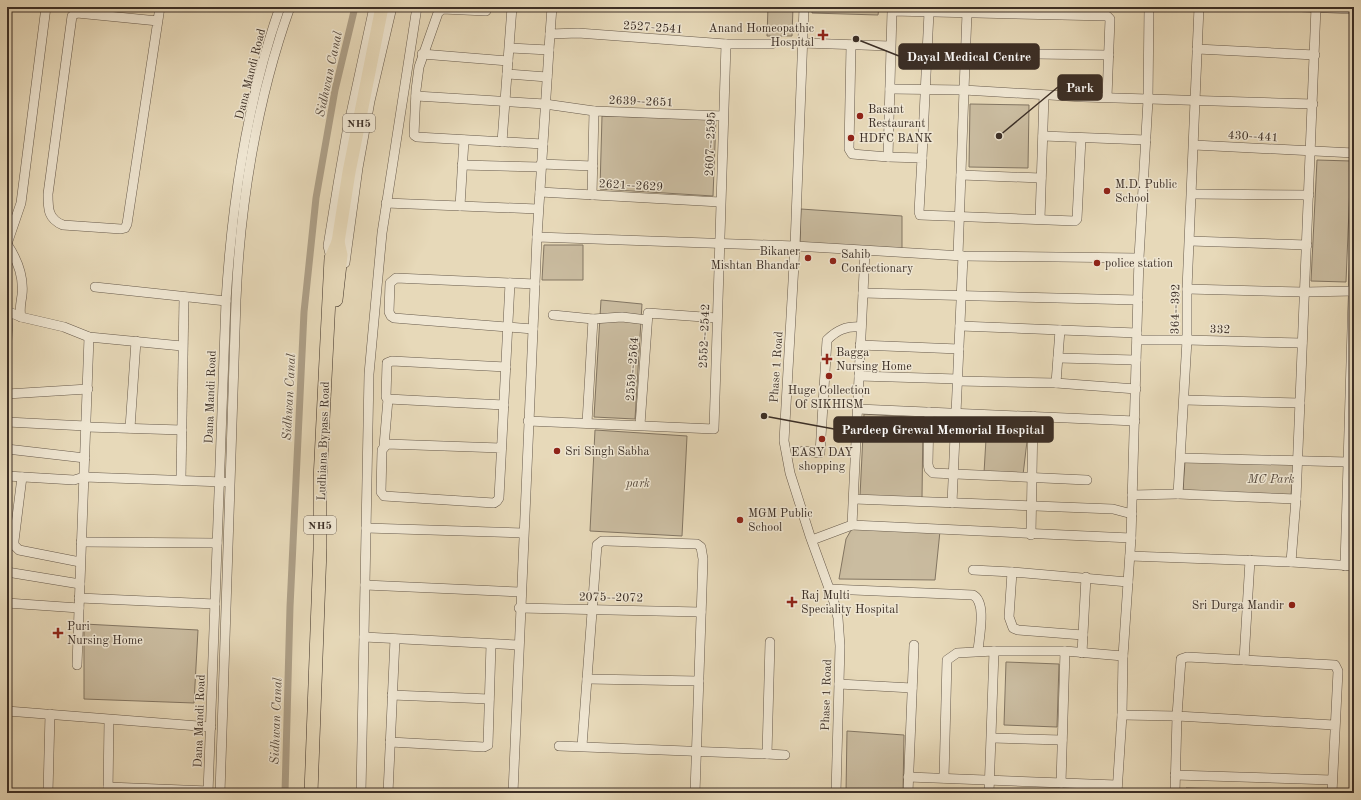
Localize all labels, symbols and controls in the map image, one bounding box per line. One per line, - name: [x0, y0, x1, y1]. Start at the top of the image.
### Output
- street label: 2527-2541: [623, 19, 683, 36]
- place label: Anand Homeopathic Hospital: [709, 23, 814, 49]
- street label: Dana Mandi Road: [234, 28, 268, 121]
- marker: Anand Homeopathic Hospital: [817, 29, 829, 41]
- water label: Sidhwan Canal: [314, 30, 345, 118]
- callout: Dayal Medical Centre: [899, 44, 1039, 69]
- text: Dayal Medical Centre: [907, 51, 1031, 64]
- callout: Park: [1058, 75, 1102, 100]
- text: Park: [1066, 82, 1095, 95]
- street label: 2639--2651: [608, 94, 673, 109]
- place label: Basant Restaurant: [868, 104, 925, 130]
- street label: 2607--2595: [703, 111, 718, 177]
- marker: Basant Restaurant: [855, 111, 865, 121]
- road number: NH5: [343, 114, 375, 132]
- street label: 430--441: [1227, 130, 1279, 144]
- marker: HDFC BANK: [846, 133, 856, 143]
- place label: HDFC BANK: [859, 133, 933, 145]
- street label: 2621--2629: [598, 178, 663, 194]
- place label: M.D. Public School: [1115, 179, 1177, 205]
- marker: M.D. Public School: [1102, 186, 1112, 196]
- place label: Bikaner Mishtan Bhandar: [711, 246, 800, 272]
- place label: Sahib Confectionary: [841, 249, 914, 275]
- marker: Bikaner Mishtan Bhandar: [803, 253, 813, 263]
- marker: Sahib Confectionary: [828, 256, 838, 266]
- marker: police station: [1092, 258, 1102, 268]
- place label: police station: [1105, 258, 1173, 270]
- street label: 364--392: [1170, 284, 1182, 334]
- street label: 2552--2542: [697, 304, 712, 369]
- street label: 332: [1209, 324, 1231, 336]
- street label: Phase 1 Road: [769, 331, 785, 403]
- street label: 2559--2564: [624, 336, 641, 402]
- place label: Bagga Nursing Home: [836, 347, 912, 373]
- street label: Dana Mandi Road: [203, 350, 219, 444]
- water label: Sidhwan Canal: [281, 353, 298, 441]
- marker: Bagga Nursing Home: [821, 353, 833, 365]
- marker: Huge Collection Of SIKHISM: [824, 371, 834, 381]
- street label: Ludhiana Bypass Road: [316, 381, 332, 501]
- place label: Huge Collection Of SIKHISM: [788, 385, 871, 411]
- callout: Pardeep Grewal Memorial Hospital: [834, 417, 1053, 442]
- text: Pardeep Grewal Memorial Hospital: [841, 424, 1045, 437]
- marker: EASY DAY shopping: [817, 434, 827, 444]
- marker: Sri Singh Sabha: [552, 446, 562, 456]
- place label: Sri Singh Sabha: [565, 446, 650, 458]
- place label: EASY DAY shopping: [791, 447, 853, 473]
- park label: MC Park: [1247, 474, 1295, 486]
- park label: park: [625, 478, 650, 490]
- place label: MGM Public School: [748, 508, 813, 534]
- marker: MGM Public School: [735, 515, 745, 525]
- road number: NH5: [304, 516, 336, 534]
- street label: 2075--2072: [579, 590, 643, 605]
- place label: Raj Multi Speciality Hospital: [801, 590, 898, 616]
- marker: Raj Multi Speciality Hospital: [786, 596, 798, 608]
- place label: Sri Durga Mandir: [1192, 600, 1284, 612]
- marker: Sri Durga Mandir: [1287, 600, 1297, 610]
- place label: Puri Nursing Home: [67, 621, 143, 647]
- marker: Puri Nursing Home: [52, 627, 64, 639]
- street label: Phase 1 Road: [820, 659, 834, 731]
- street label: Dana Mandi Road: [192, 674, 208, 768]
- water label: Sidhwan Canal: [268, 677, 285, 765]

